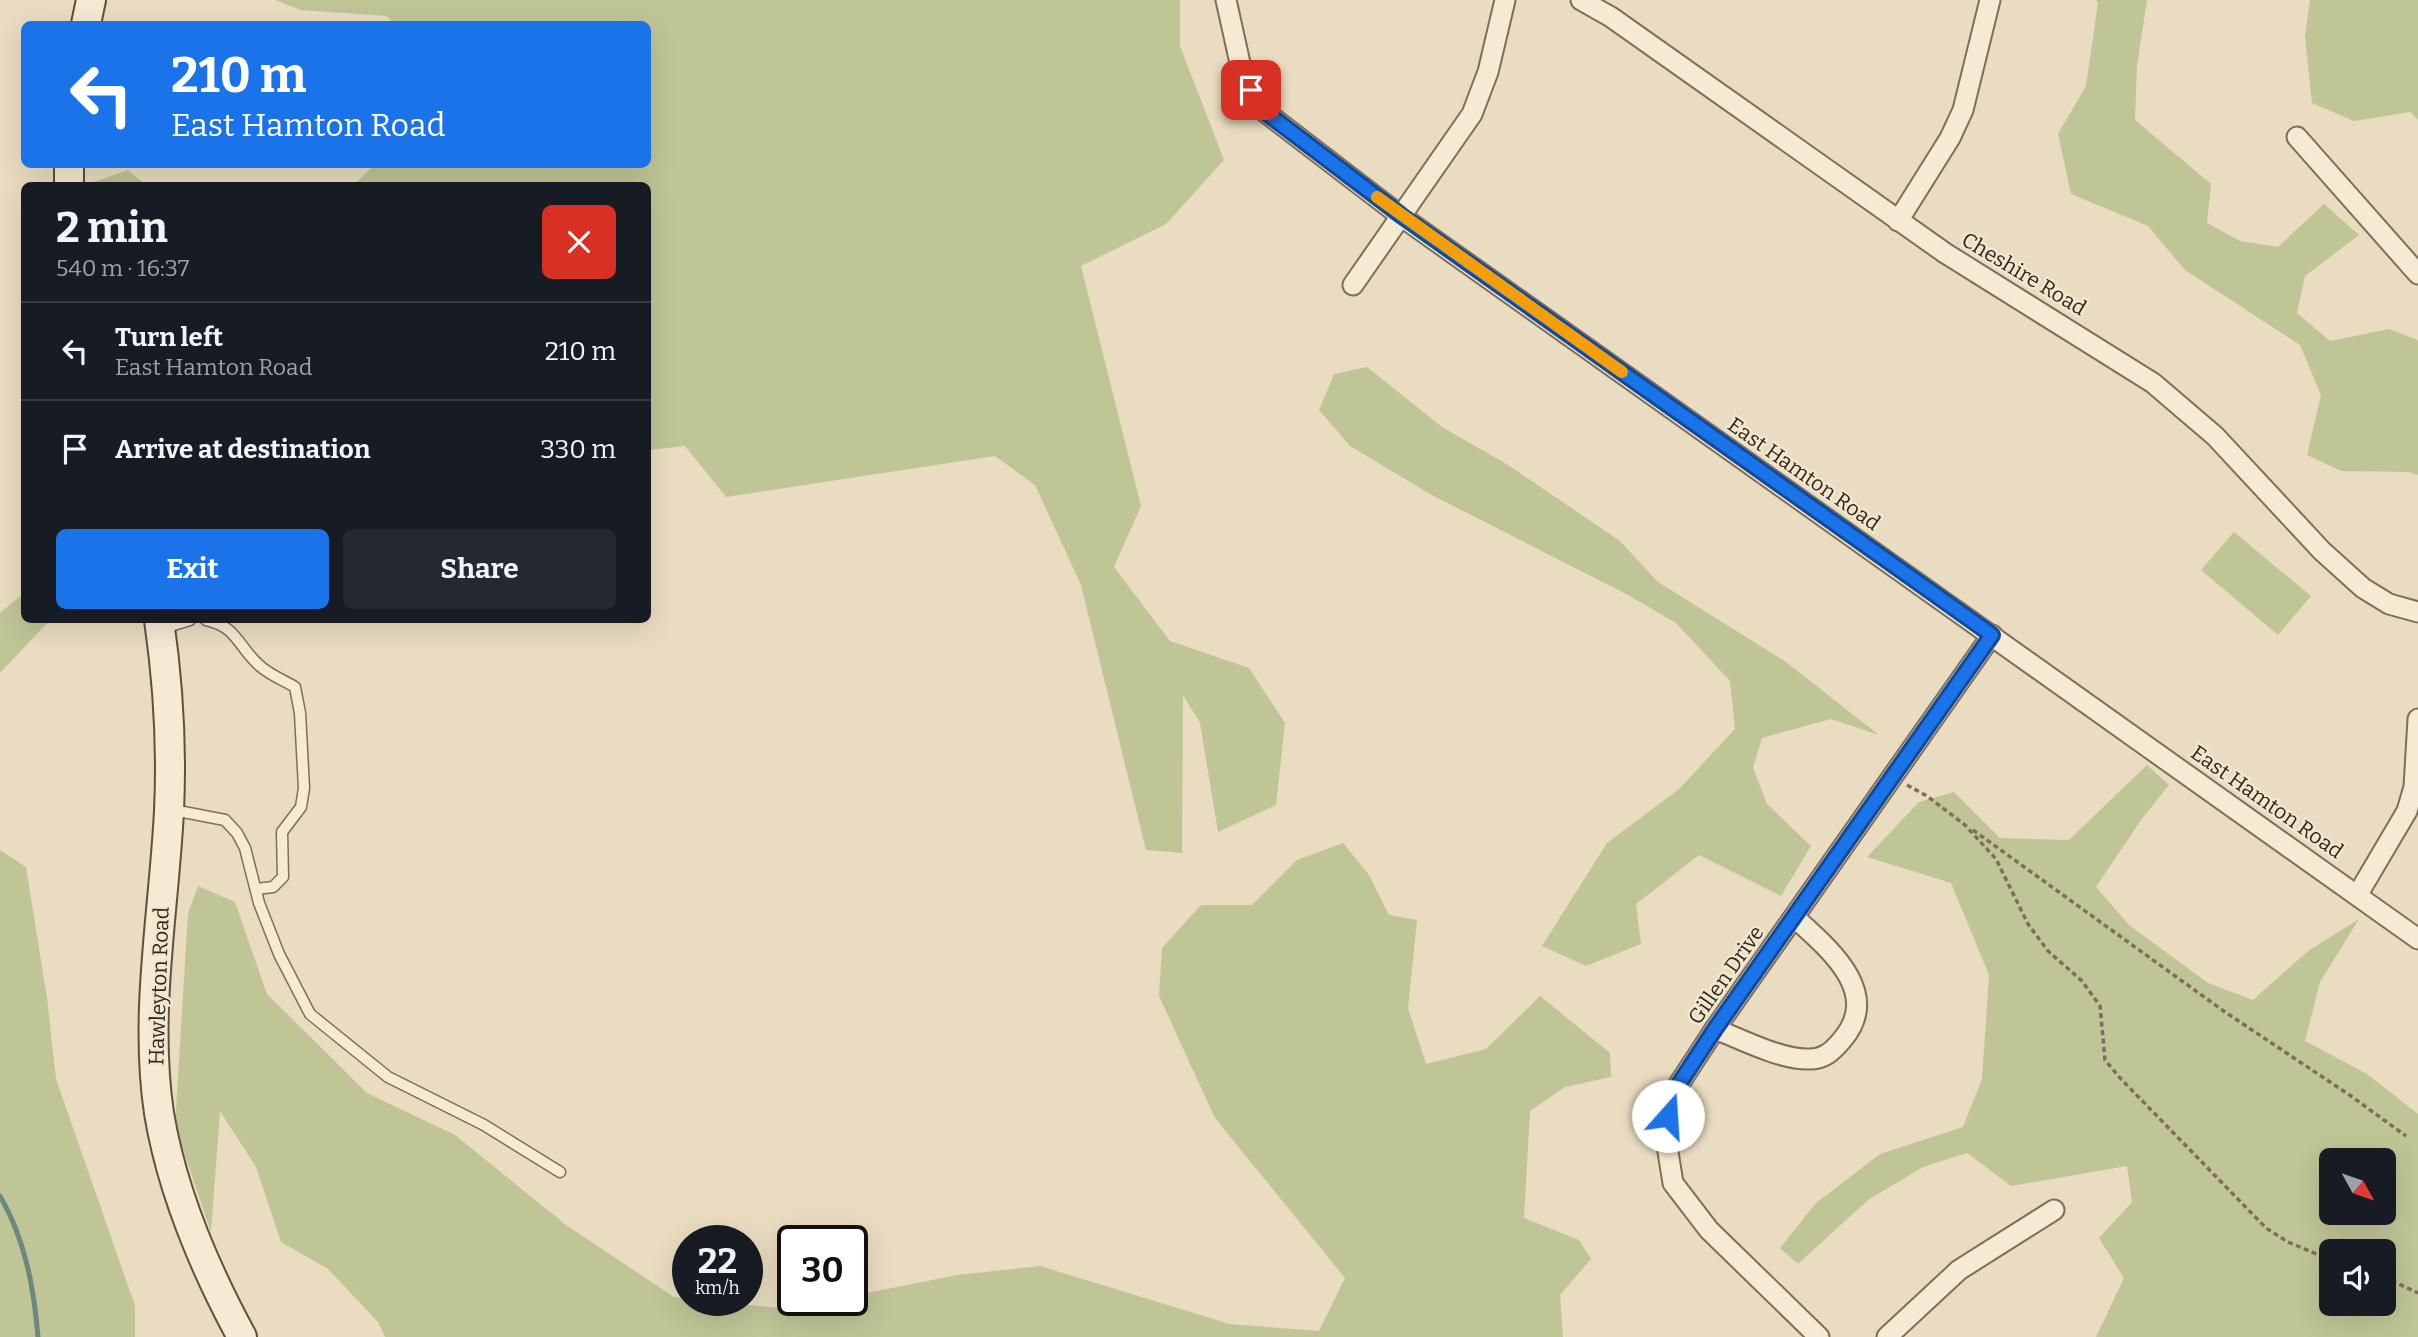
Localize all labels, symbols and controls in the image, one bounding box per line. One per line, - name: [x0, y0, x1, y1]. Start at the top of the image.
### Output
- text: 210 m: [171, 46, 306, 105]
- icon: left: [56, 49, 147, 140]
- pin: [1221, 60, 1281, 120]
- icon: arrive: [1232, 71, 1270, 109]
- text: East Hamton Road: [171, 106, 446, 144]
- text: 2 min: [56, 203, 168, 253]
- button: close: [542, 205, 616, 279]
- street label: Cheshire Road: [1957, 227, 2091, 321]
- text: 540 m · 16:37: [56, 254, 189, 282]
- text: Turn left: [115, 322, 223, 353]
- icon: left: [56, 332, 94, 370]
- text: 210 m: [545, 336, 616, 367]
- text: East Hamton Road: [115, 353, 312, 381]
- street label: East Hamton Road: [1723, 412, 1885, 536]
- icon: arrive: [56, 430, 94, 468]
- text: Arrive at destination: [115, 434, 370, 465]
- text: 330 m: [540, 434, 616, 465]
- button: Exit: [56, 529, 329, 609]
- button: Share: [343, 529, 616, 609]
- street label: East Hamton Road: [2186, 740, 2348, 864]
- street label: Hawleyton Road: [143, 906, 175, 1066]
- street label: Gillen Drive: [1682, 921, 1770, 1029]
- position arrow: [1631, 1079, 1705, 1153]
- north arrow: [2319, 1148, 2396, 1225]
- map controls: [2319, 1148, 2396, 1316]
- speed limit sign: 30: [777, 1225, 868, 1316]
- button: sound: [2319, 1239, 2396, 1316]
- text: 22: [698, 1240, 737, 1282]
- text: km/h: [695, 1277, 740, 1299]

